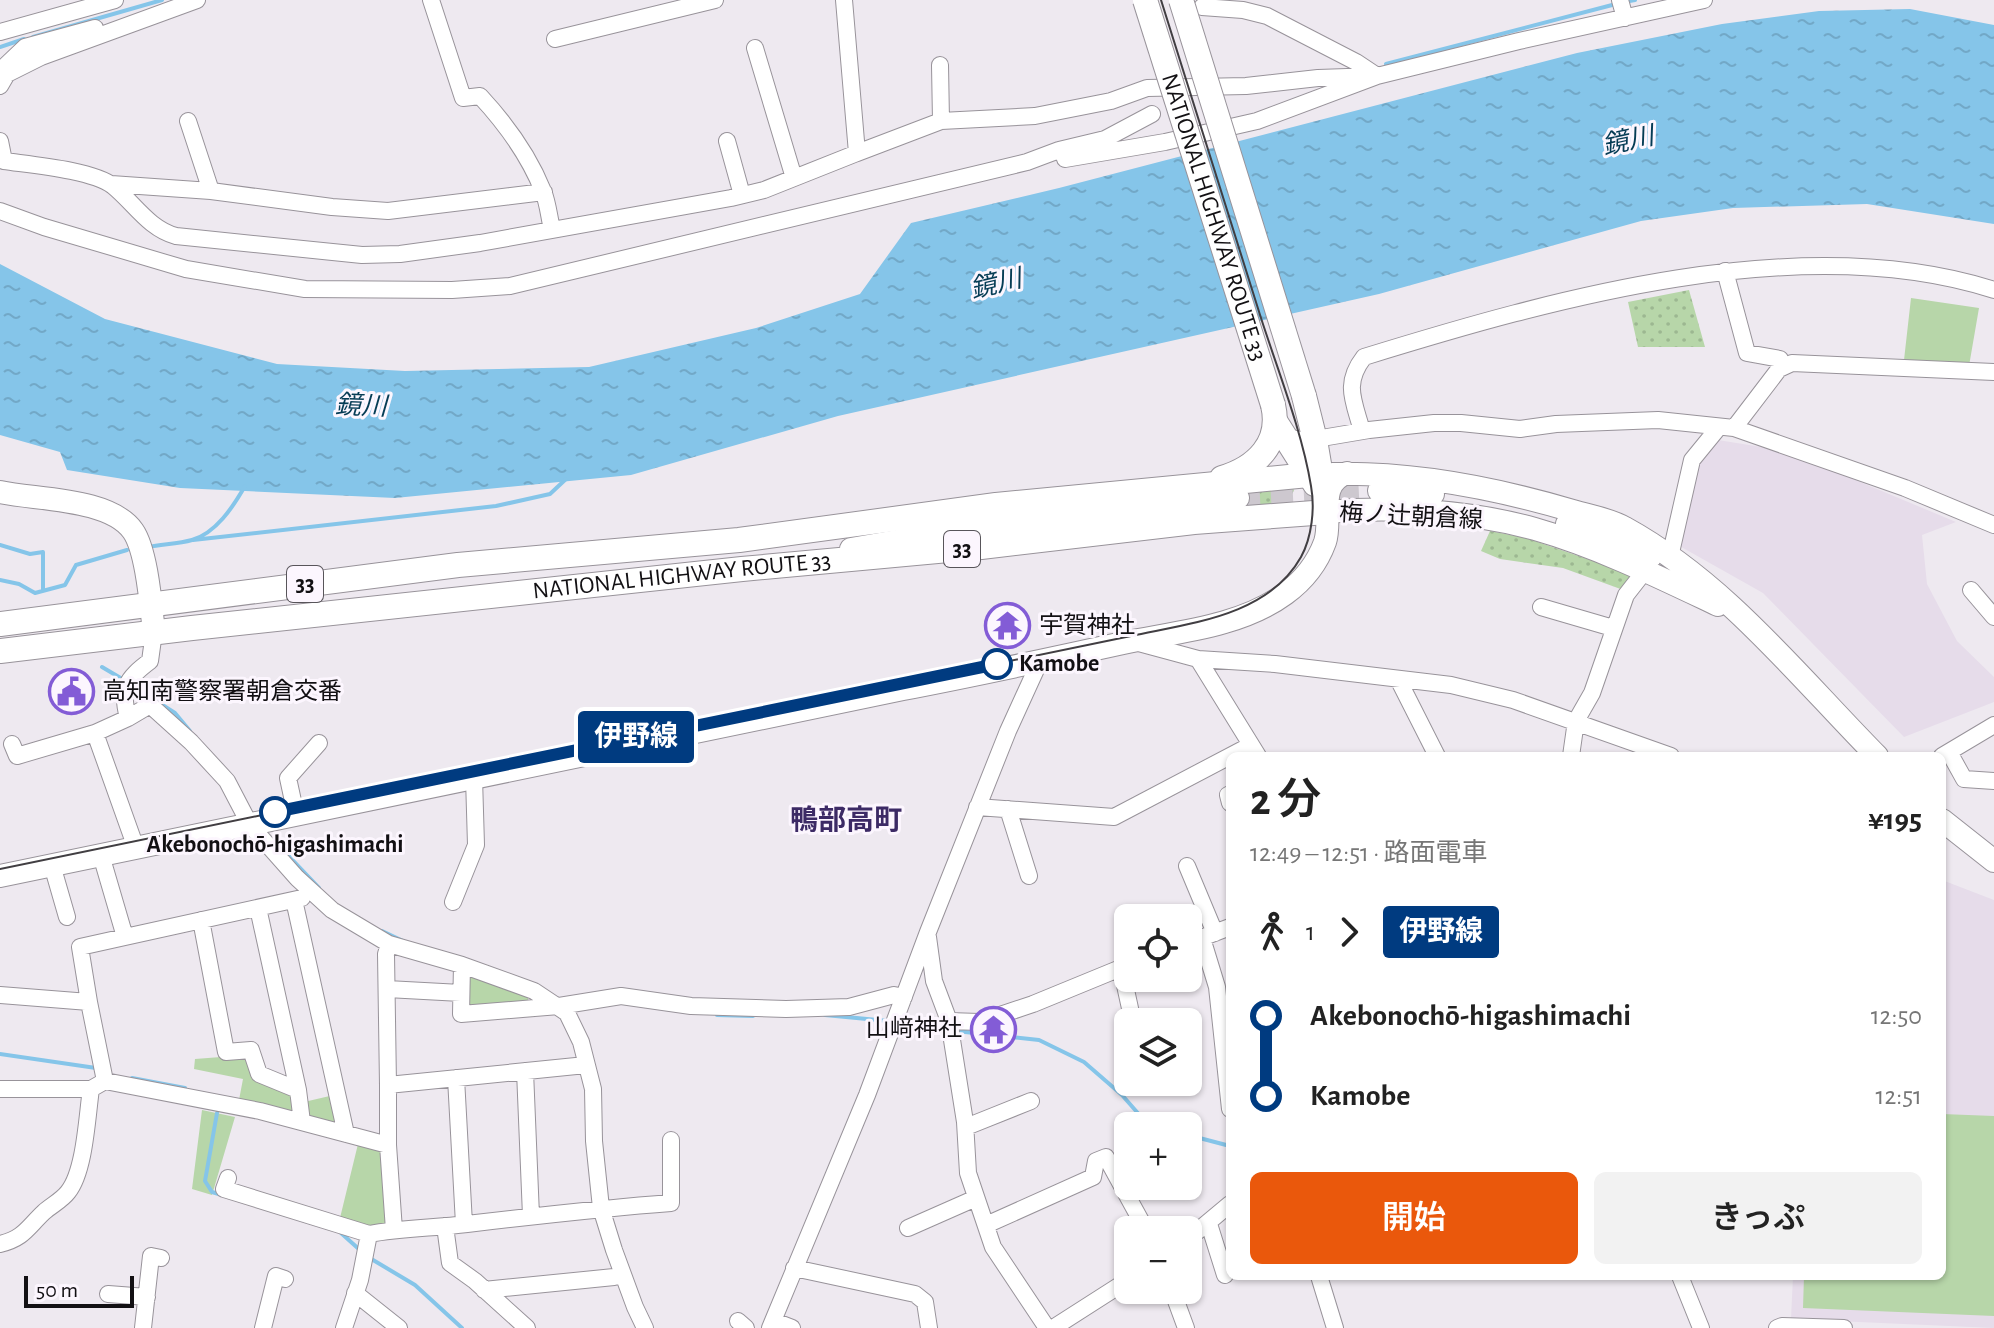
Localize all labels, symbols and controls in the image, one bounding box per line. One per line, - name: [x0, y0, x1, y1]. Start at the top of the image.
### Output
- street label: NATIONAL HIGHWAY ROUTE 33: [1157, 71, 1270, 364]
- water label: 鏡川: [1600, 121, 1659, 159]
- water label: 鏡川: [968, 264, 1027, 303]
- water label: 鏡川: [335, 391, 390, 420]
- street label: 梅ノ辻朝倉線: [1338, 499, 1484, 533]
- road number: 33: [944, 531, 980, 567]
- street label: NATIONAL HIGHWAY ROUTE 33: [531, 549, 832, 603]
- road number: 33: [287, 566, 323, 602]
- temple icon: 宇賀神社: [984, 602, 1032, 650]
- place label: 宇賀神社: [1039, 612, 1135, 638]
- marker: Kamobe: [982, 649, 1012, 679]
- place label: Kamobe: [1019, 652, 1099, 676]
- public building icon: 高知南警察署朝倉交番: [47, 668, 95, 716]
- place label: 高知南警察署朝倉交番: [102, 678, 342, 704]
- line badge: 伊野線: [590, 711, 682, 763]
- text: 伊野線: [594, 723, 678, 751]
- text: 2 分: [1250, 779, 1321, 823]
- marker: Akebonochō-higashimachi: [260, 797, 290, 827]
- district label: 鴨部高町: [790, 805, 902, 835]
- text: ¥195: [1868, 805, 1922, 835]
- place label: Akebonochō-higashimachi: [147, 833, 403, 857]
- text: 12:49 – 12:51 · 路面電車: [1250, 840, 1487, 866]
- map controls: [1114, 904, 1202, 1304]
- button: locate: [1114, 904, 1202, 992]
- icon: walk: [1250, 910, 1294, 954]
- icon: forward: [1327, 910, 1371, 954]
- text: 伊野線: [1399, 918, 1483, 946]
- text: 1: [1306, 919, 1315, 945]
- text: Akebonochō-higashimachi: [1310, 1001, 1631, 1031]
- text: 12:50: [1871, 1003, 1922, 1029]
- temple icon: 山﨑神社: [969, 1005, 1017, 1053]
- button: layers: [1114, 1008, 1202, 1096]
- place label: 山﨑神社: [866, 1015, 962, 1041]
- text: Kamobe: [1310, 1081, 1410, 1111]
- text: 12:51: [1875, 1083, 1922, 1109]
- button: +: [1114, 1112, 1202, 1200]
- button: 開始: [1250, 1172, 1578, 1264]
- button: きっぷ: [1594, 1172, 1922, 1264]
- button: −: [1114, 1216, 1202, 1304]
- scale bar: [24, 1272, 134, 1308]
- text: 50 m: [36, 1279, 78, 1301]

